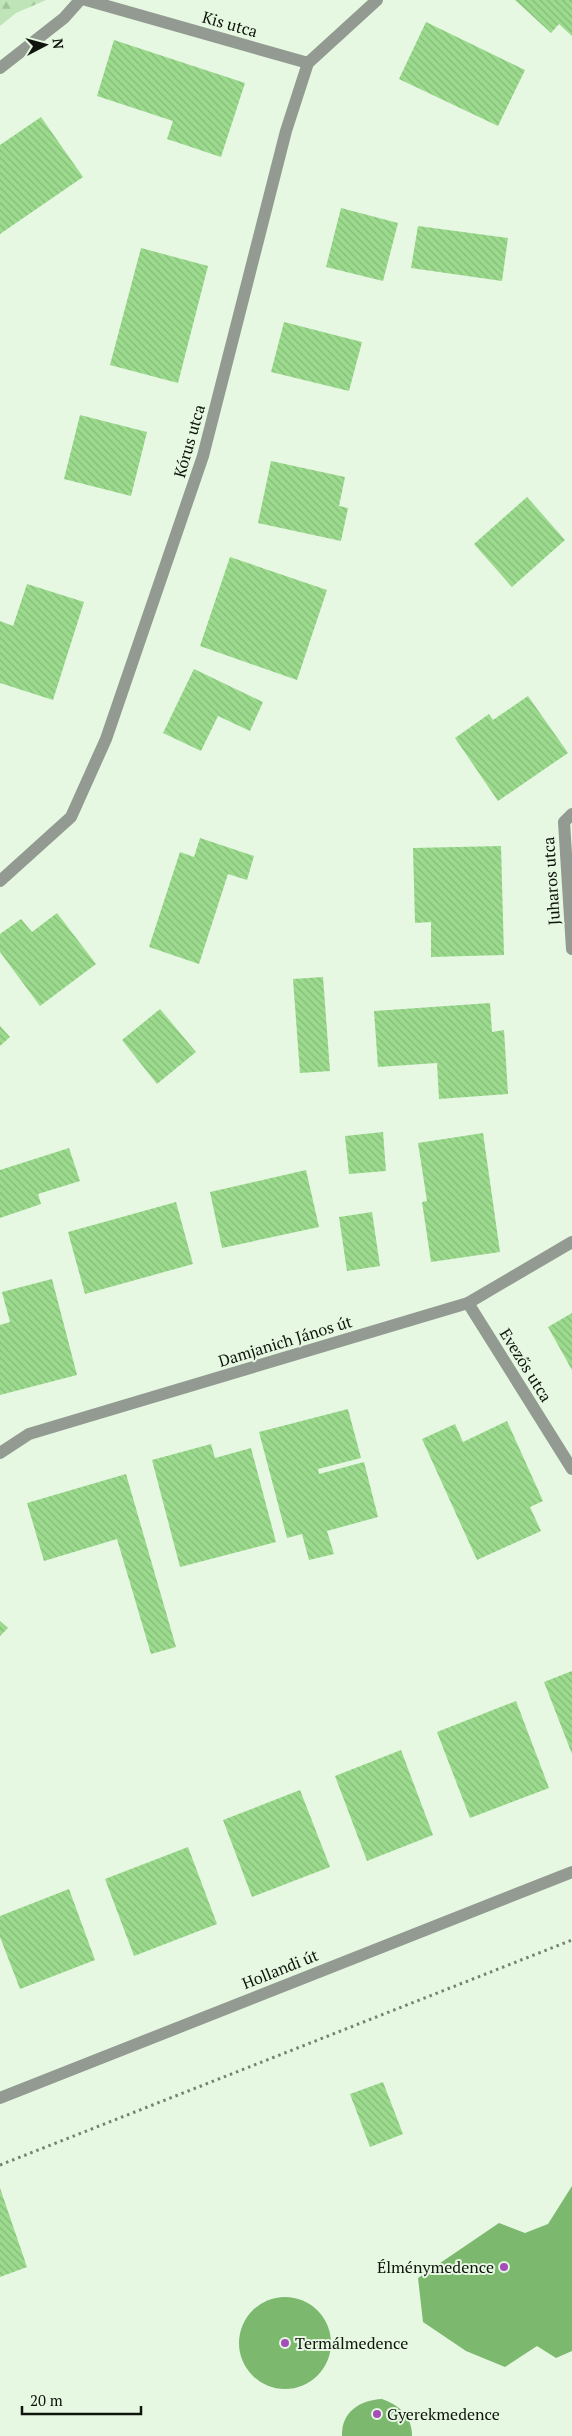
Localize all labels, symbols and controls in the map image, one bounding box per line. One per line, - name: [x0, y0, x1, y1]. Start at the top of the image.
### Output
- street label: Kis utca: [200, 6, 260, 42]
- north arrow: [20, 20, 70, 70]
- text: N: [48, 37, 68, 50]
- street label: Kórus utca: [168, 402, 210, 480]
- street label: Juharos utca: [537, 836, 565, 926]
- street label: Damjanich János út: [215, 1310, 355, 1372]
- street label: Evezős utca: [495, 1324, 557, 1406]
- street label: Hollandi út: [239, 1944, 321, 1994]
- place label: Élménymedence: [377, 2256, 494, 2278]
- marker: Élménymedence: [498, 2261, 510, 2273]
- place label: Termálmedence: [295, 2332, 408, 2354]
- marker: Termálmedence: [279, 2337, 291, 2349]
- scale bar: [22, 2384, 141, 2416]
- text: 20 m: [30, 2390, 63, 2410]
- place label: Gyerekmedence: [387, 2403, 500, 2425]
- marker: Gyerekmedence: [371, 2408, 383, 2420]

